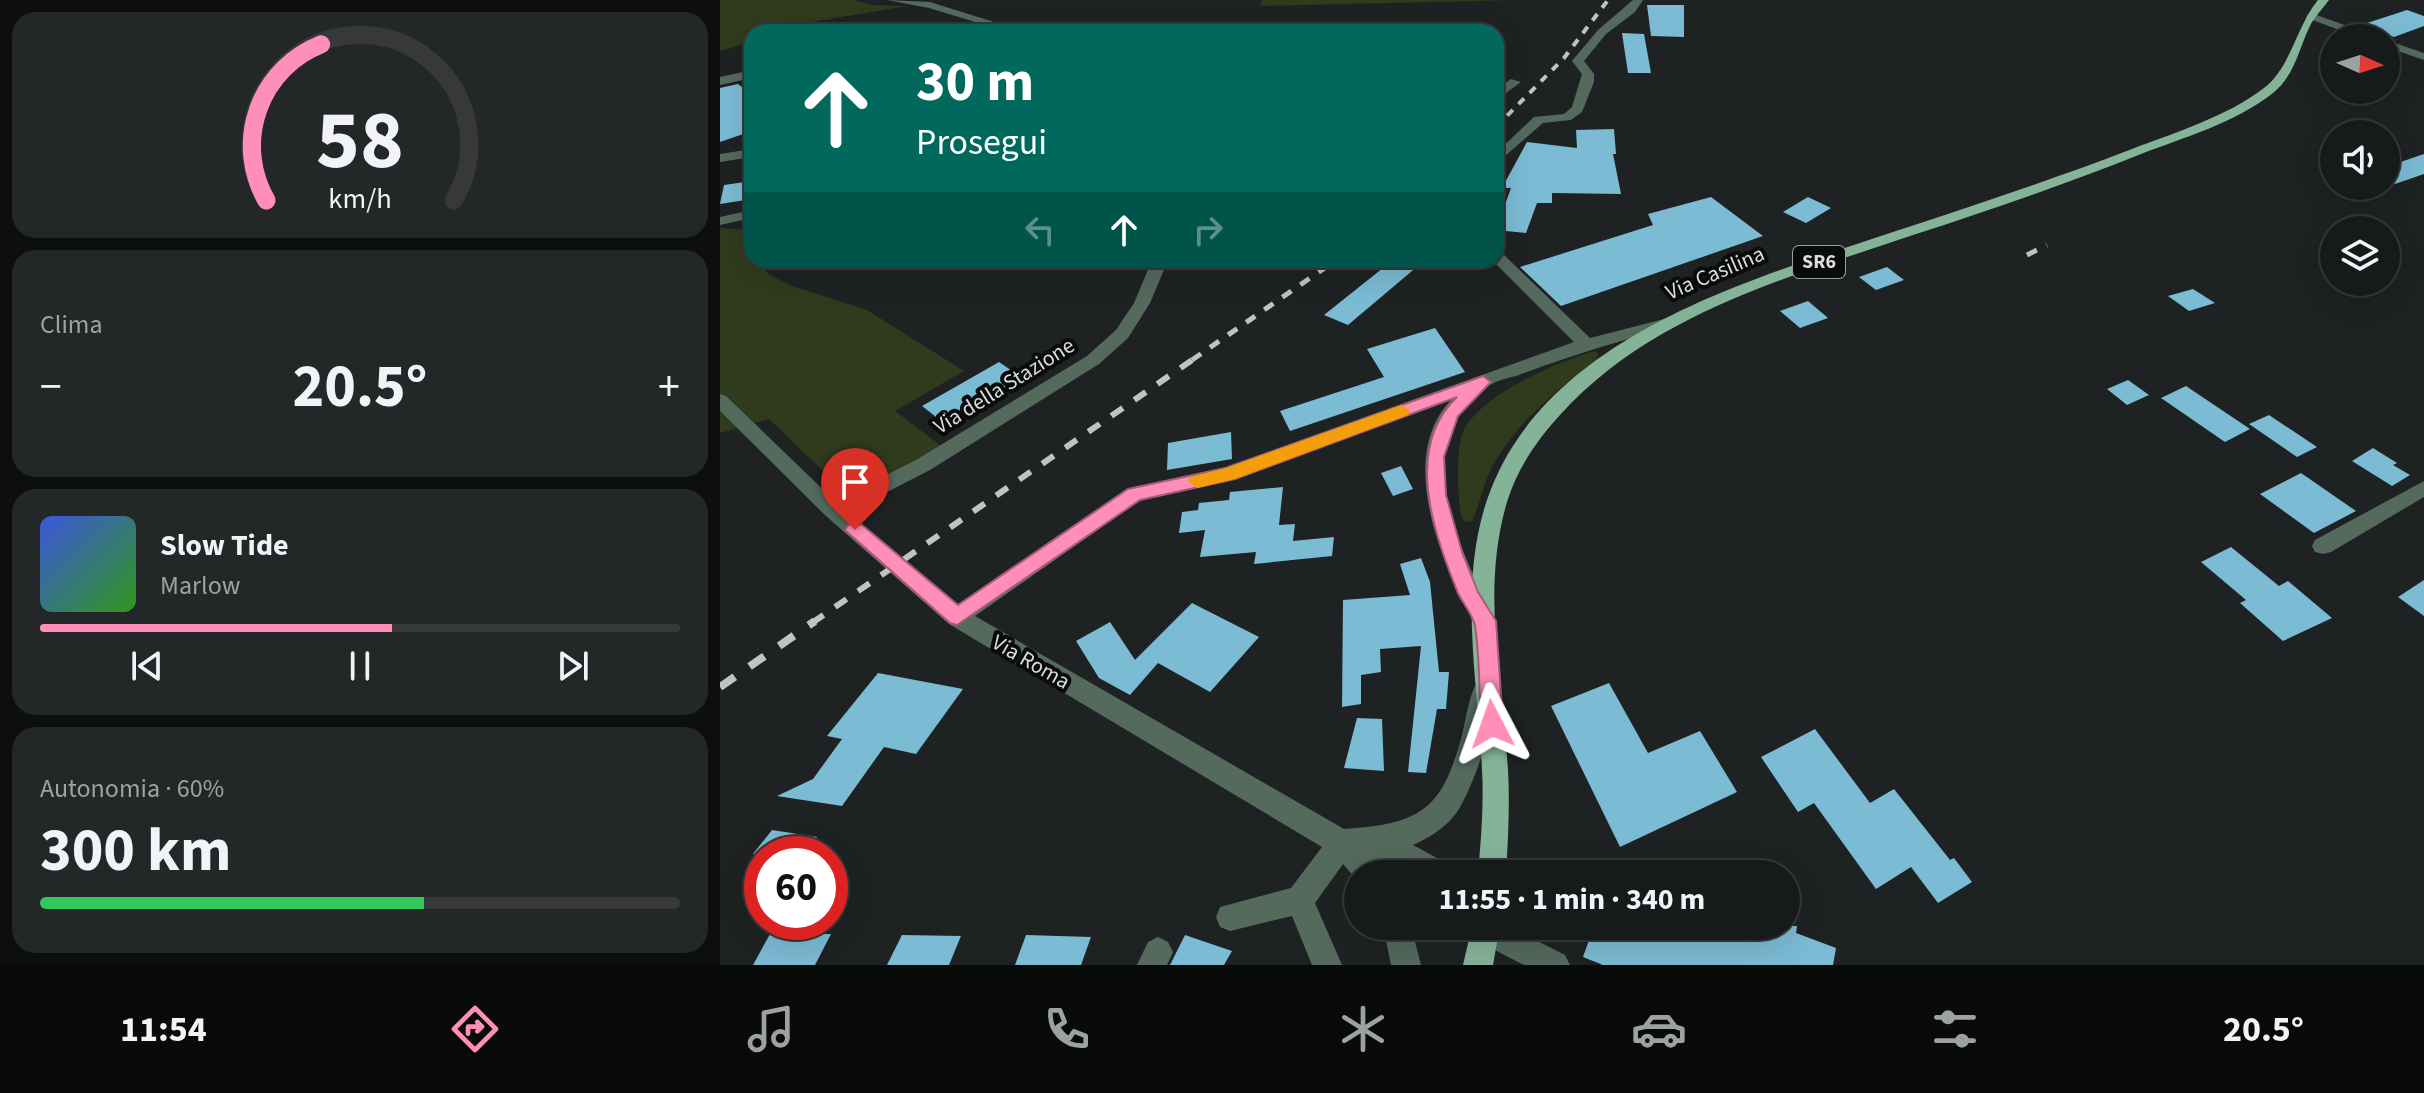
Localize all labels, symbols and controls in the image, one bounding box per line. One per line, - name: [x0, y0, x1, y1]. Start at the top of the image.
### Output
- north arrow: [2320, 24, 2400, 104]
- map controls: [2320, 24, 2400, 296]
- text: 30 m: [916, 43, 1034, 122]
- icon: ahead: [784, 56, 888, 160]
- text: 58: [316, 82, 404, 200]
- text: Prosegui: [916, 117, 1047, 168]
- button: sound: [2320, 120, 2400, 200]
- text: km/h: [328, 179, 392, 219]
- icon: left: [1018, 208, 1062, 252]
- icon: ahead: [1102, 208, 1146, 252]
- icon: right: [1186, 208, 1230, 252]
- button: layers: [2320, 216, 2400, 296]
- street label: Via Casilina: [1661, 238, 1769, 308]
- road number: SR6: [1793, 246, 1845, 278]
- text: Clima: [40, 306, 103, 343]
- street label: Via della Stazione: [927, 330, 1081, 442]
- text: 20.5°: [293, 345, 427, 430]
- text: −: [40, 356, 62, 419]
- text: +: [658, 356, 680, 419]
- pin: [821, 448, 889, 530]
- icon: arrive: [833, 460, 877, 504]
- text: Slow Tide: [160, 524, 289, 567]
- text: Marlow: [160, 567, 240, 604]
- street label: Via Roma: [986, 627, 1076, 697]
- icon: previous: [125, 644, 169, 688]
- icon: pause: [338, 644, 382, 688]
- icon: next: [551, 644, 595, 688]
- position arrow: [1450, 682, 1534, 766]
- text: Autonomia · 60%: [40, 770, 224, 807]
- text: 300 km: [40, 809, 231, 894]
- speed limit sign: 60: [744, 836, 848, 940]
- text: 11:55 · 1 min · 340 m: [1439, 878, 1705, 921]
- icon: directions: [447, 1001, 503, 1057]
- icon: music: [743, 1001, 799, 1057]
- icon: phone: [1039, 1001, 1095, 1057]
- icon: climate: [1335, 1001, 1391, 1057]
- icon: car: [1631, 1001, 1687, 1057]
- icon: filters: [1927, 1001, 1983, 1057]
- text: 11:54: [120, 1004, 207, 1055]
- text: 20.5°: [2223, 1004, 2304, 1055]

